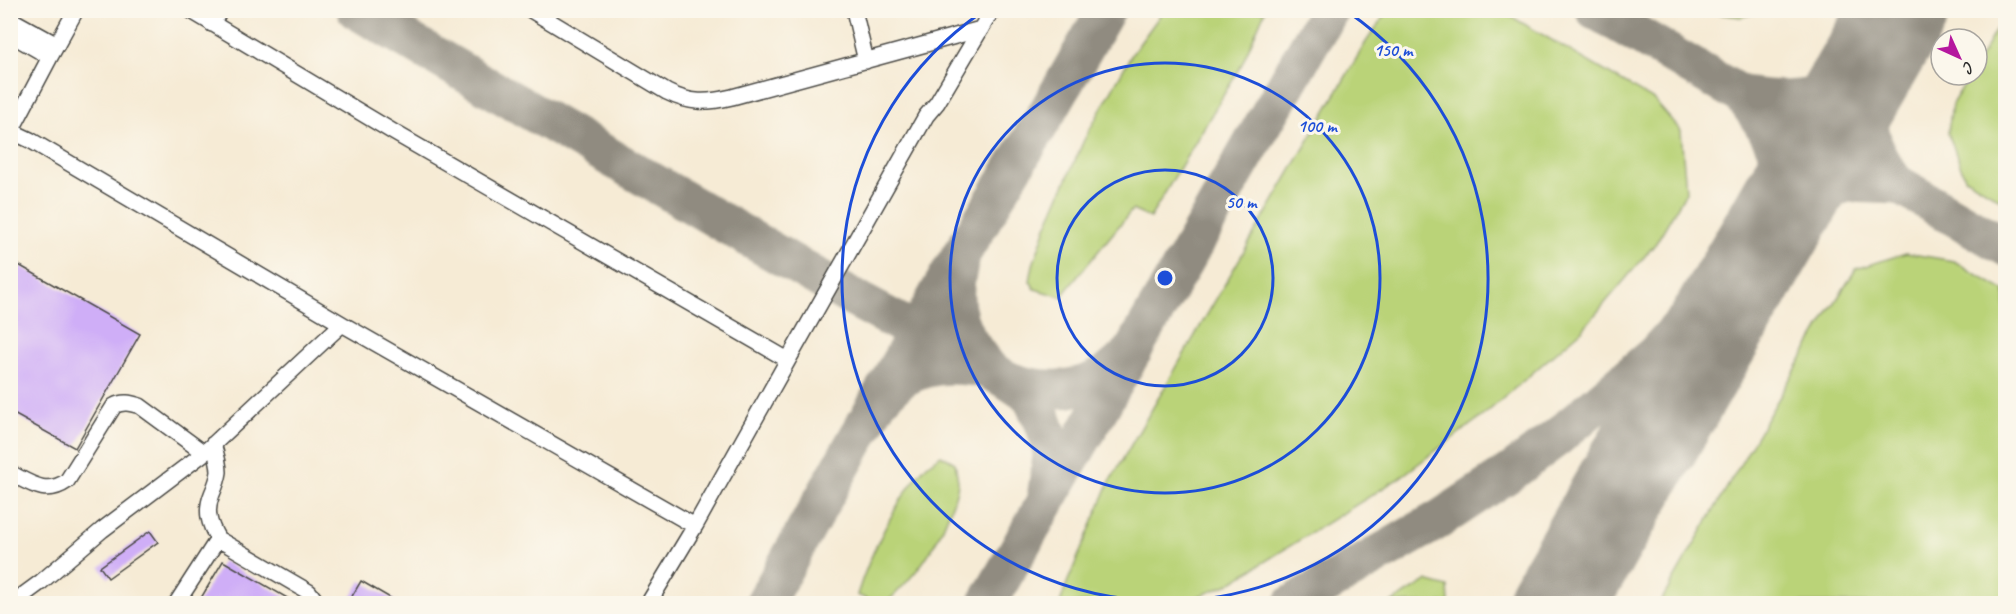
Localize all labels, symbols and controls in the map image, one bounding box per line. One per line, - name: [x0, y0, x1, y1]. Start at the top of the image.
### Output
- north arrow: [1929, 27, 1989, 87]
- text: 150 m: [1374, 39, 1414, 61]
- text: С: [1958, 57, 1979, 78]
- text: 100 m: [1298, 115, 1338, 137]
- text: 50 m: [1226, 191, 1258, 213]
- centre of rings: [1155, 268, 1175, 288]

